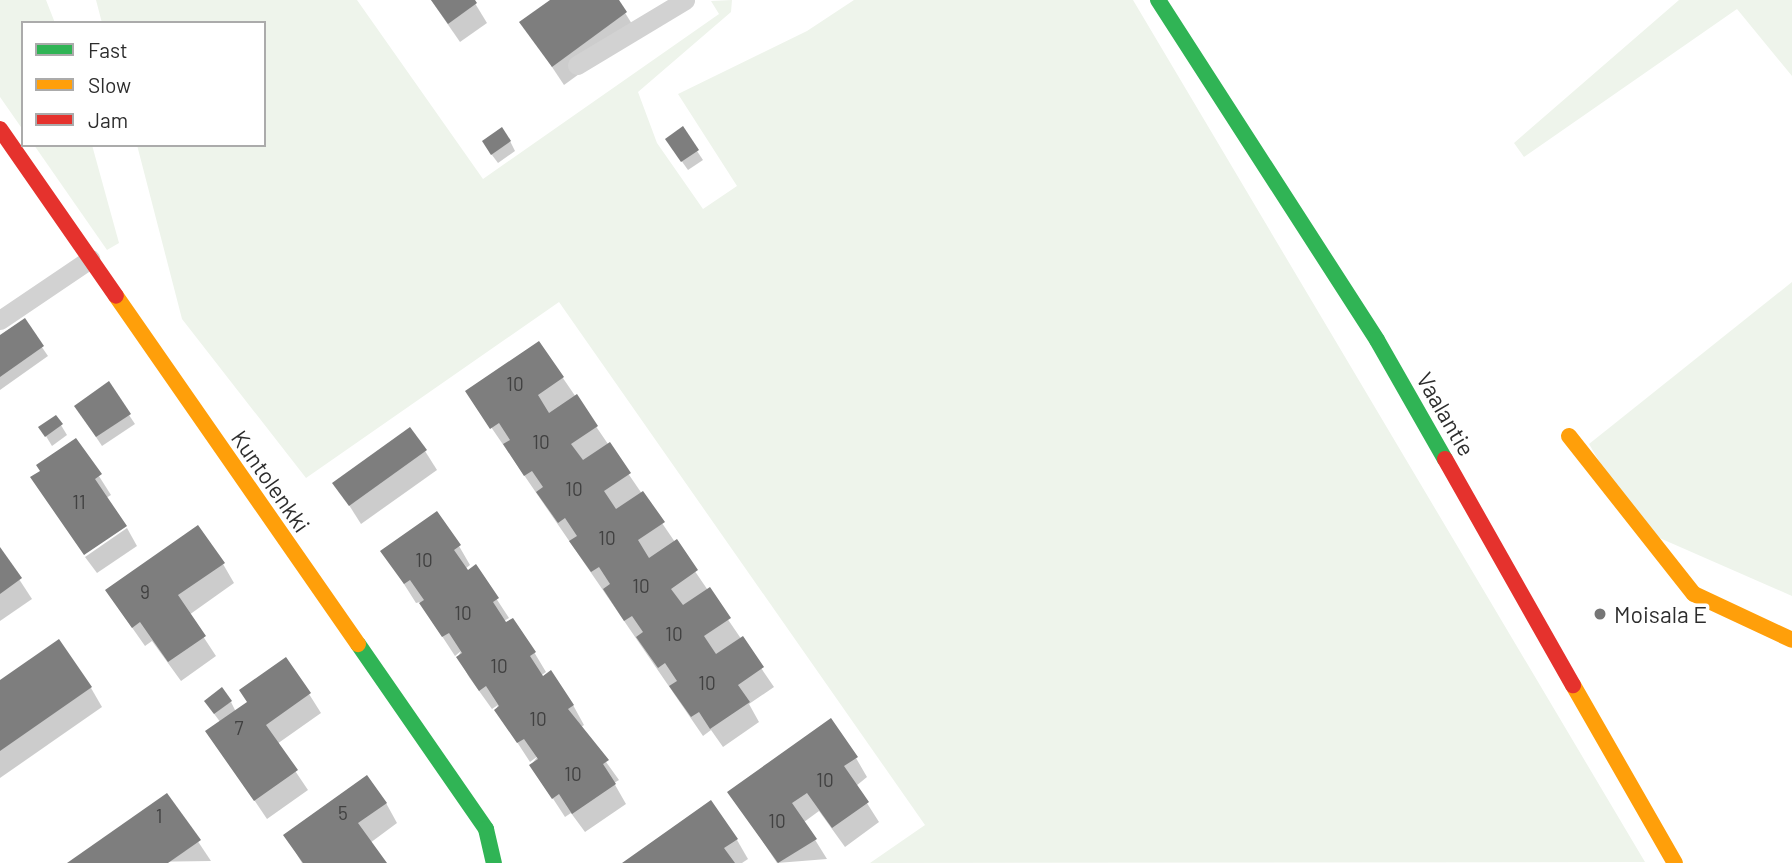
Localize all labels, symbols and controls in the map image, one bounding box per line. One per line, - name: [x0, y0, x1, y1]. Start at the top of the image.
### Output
- legend: [21, 21, 266, 147]
- text: Fast: [88, 37, 128, 62]
- text: Slow: [88, 72, 131, 97]
- text: Jam: [88, 107, 128, 132]
- street label: Vaalantie: [1411, 367, 1481, 461]
- house number: 10: [506, 373, 524, 395]
- street label: Kuntolenkki: [226, 425, 316, 537]
- house number: 10: [532, 431, 550, 453]
- house number: 10: [565, 478, 583, 500]
- house number: 11: [72, 491, 86, 513]
- house number: 10: [598, 527, 616, 549]
- house number: 10: [415, 549, 433, 571]
- house number: 10: [632, 575, 650, 597]
- house number: 9: [140, 581, 150, 603]
- place label: Moisala E: [1614, 600, 1707, 628]
- house number: 10: [454, 602, 472, 624]
- marker: Moisala E: [1592, 606, 1608, 622]
- house number: 10: [665, 623, 683, 645]
- house number: 10: [490, 655, 508, 677]
- house number: 10: [698, 672, 716, 694]
- house number: 10: [529, 708, 547, 730]
- house number: 7: [235, 717, 243, 739]
- house number: 10: [564, 763, 582, 785]
- house number: 10: [816, 769, 834, 791]
- house number: 5: [338, 802, 348, 824]
- house number: 1: [156, 805, 162, 827]
- house number: 10: [768, 810, 786, 832]

